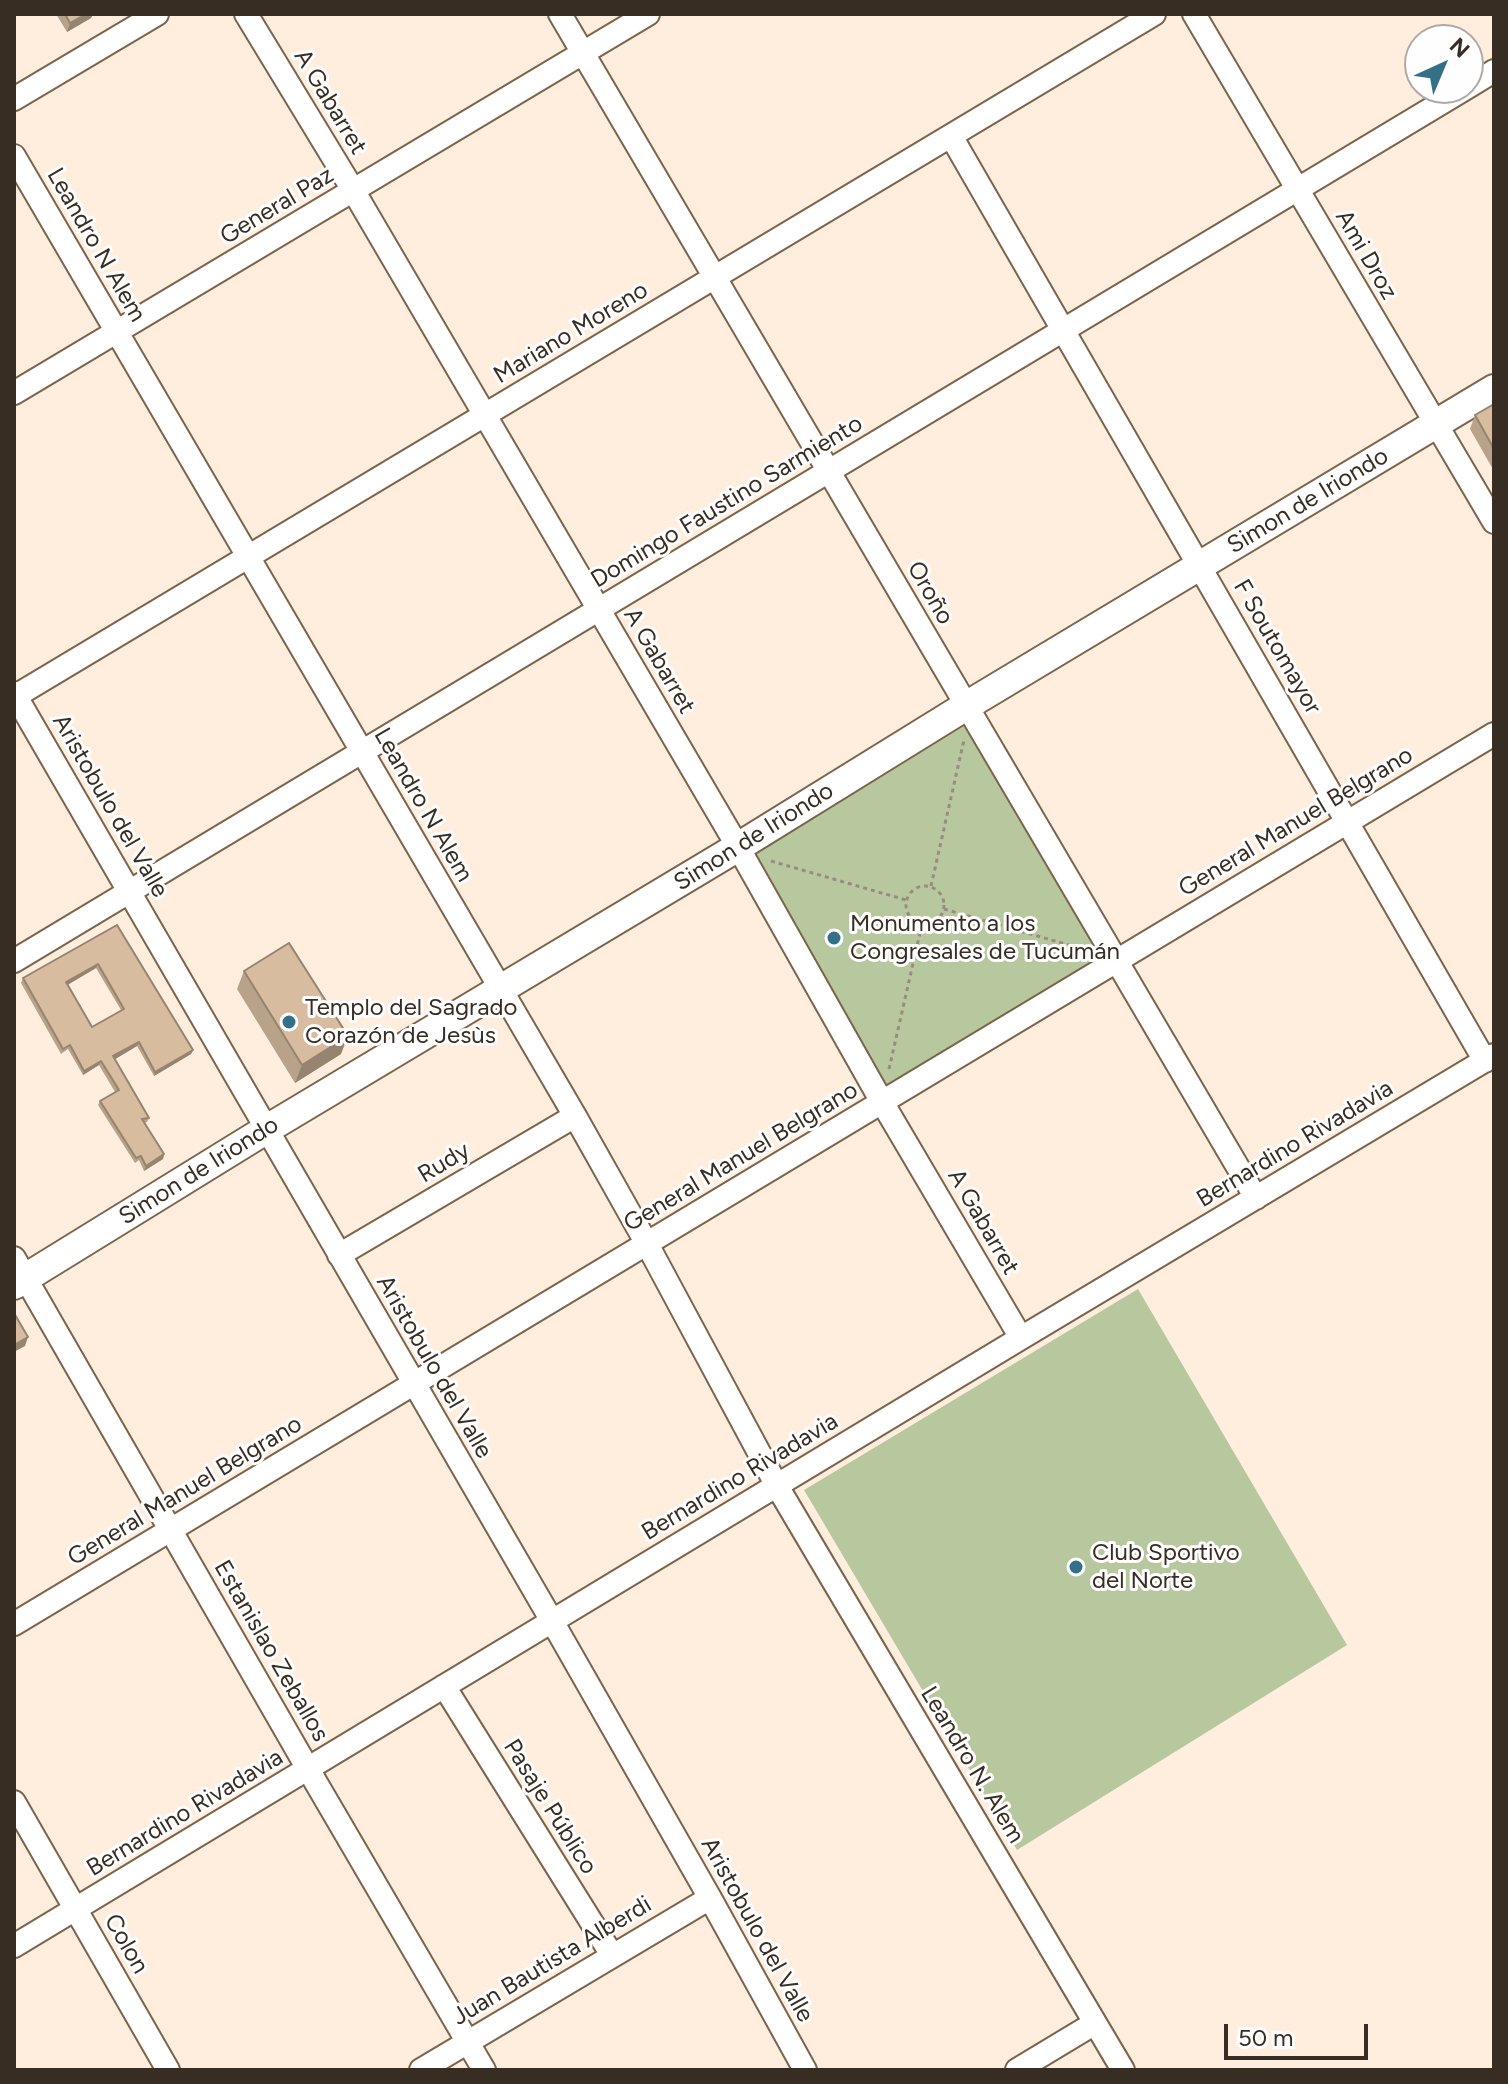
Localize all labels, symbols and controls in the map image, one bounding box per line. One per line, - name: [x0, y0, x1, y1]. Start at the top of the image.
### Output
- north arrow: [1404, 24, 1484, 104]
- text: N: [1444, 32, 1475, 63]
- street label: A Gabarret: [287, 44, 373, 160]
- street label: General Paz: [215, 161, 339, 251]
- street label: Leandro N Alem: [40, 163, 152, 327]
- street label: Ami Droz: [1329, 205, 1403, 305]
- street label: Mariano Moreno: [489, 276, 653, 390]
- street label: Domingo Faustino Sarmiento: [586, 409, 868, 595]
- street label: Simon de Iriondo: [1222, 442, 1394, 560]
- street label: Oroño: [901, 556, 959, 630]
- street label: F Soutomayor: [1227, 575, 1327, 719]
- street label: A Gabarret: [617, 603, 701, 719]
- street label: Aristobulo del Valle: [46, 709, 174, 903]
- street label: Leandro N Alem: [367, 723, 479, 887]
- street label: General Manuel Belgrano: [1174, 741, 1418, 903]
- street label: Simon de Iriondo: [669, 776, 839, 898]
- place label: Monumento a los Congresales de Tucumán: [850, 910, 1120, 966]
- marker: Monumento a los Congresales de Tucumán: [825, 929, 843, 947]
- place label: Templo del Sagrado Corazón de Jesùs: [305, 994, 517, 1050]
- marker: Templo del Sagrado Corazón de Jesùs: [280, 1013, 298, 1031]
- street label: Bernardino Rivadavia: [1192, 1074, 1398, 1214]
- street label: General Manuel Belgrano: [619, 1076, 863, 1238]
- street label: Simon de Iriondo: [114, 1110, 284, 1232]
- street label: Rudy: [413, 1136, 475, 1190]
- street label: A Gabarret: [941, 1164, 1025, 1280]
- street label: Aristobulo del Valle: [370, 1270, 498, 1464]
- street label: Bernardino Rivadavia: [637, 1407, 843, 1547]
- street label: General Manuel Belgrano: [63, 1410, 307, 1572]
- place label: Club Sportivo del Norte: [1092, 1539, 1240, 1595]
- street label: Estanislao Zeballos: [207, 1555, 335, 1747]
- marker: Club Sportivo del Norte: [1067, 1558, 1085, 1576]
- street label: Leandro N. Alem: [914, 1681, 1030, 1849]
- street label: Pasaje Público: [497, 1734, 603, 1880]
- street label: Bernardino Rivadavia: [82, 1743, 288, 1883]
- street label: Aristobulo del Valle: [694, 1833, 820, 2027]
- street label: Juan Bautista Alberdi: [447, 1890, 657, 2032]
- street label: Colon: [98, 1909, 154, 1979]
- scale bar: [1228, 2008, 1372, 2058]
- text: 50 m: [1238, 2023, 1294, 2052]

